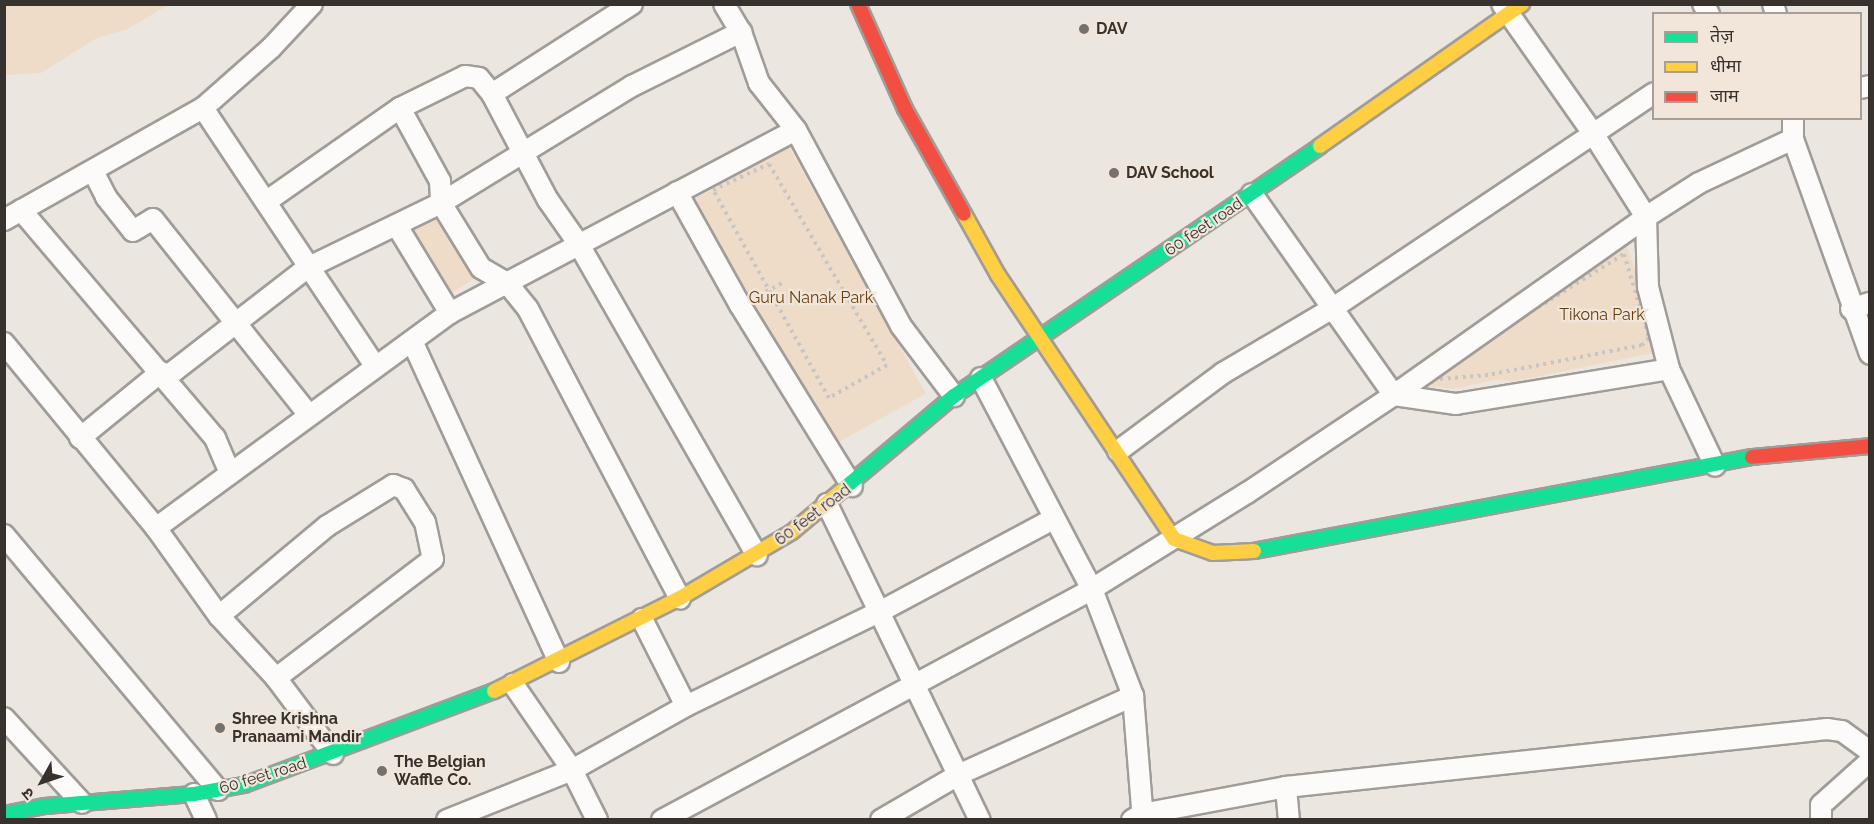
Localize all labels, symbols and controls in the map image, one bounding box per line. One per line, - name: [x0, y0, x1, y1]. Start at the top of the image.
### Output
- legend: [1652, 12, 1862, 120]
- place label: DAV: [1096, 19, 1128, 39]
- marker: DAV: [1077, 22, 1091, 36]
- text: तेज़: [1710, 25, 1734, 46]
- text: धीमा: [1710, 55, 1741, 76]
- text: जाम: [1710, 85, 1739, 106]
- place label: DAV School: [1126, 163, 1214, 183]
- marker: DAV School: [1107, 166, 1121, 180]
- street label: 60 feet road: [1161, 194, 1247, 260]
- park label: Guru Nanak Park: [749, 288, 873, 308]
- park label: Tikona Park: [1559, 305, 1645, 325]
- street label: 60 feet road: [771, 480, 855, 550]
- place label: Shree Krishna Pranaami Mandir: [232, 709, 361, 747]
- marker: Shree Krishna Pranaami Mandir: [213, 721, 227, 735]
- north arrow: [12, 752, 72, 812]
- place label: The Belgian Waffle Co.: [394, 752, 486, 790]
- street label: 60 feet road: [217, 754, 309, 798]
- marker: The Belgian Waffle Co.: [375, 764, 389, 778]
- text: उ: [18, 784, 38, 804]

